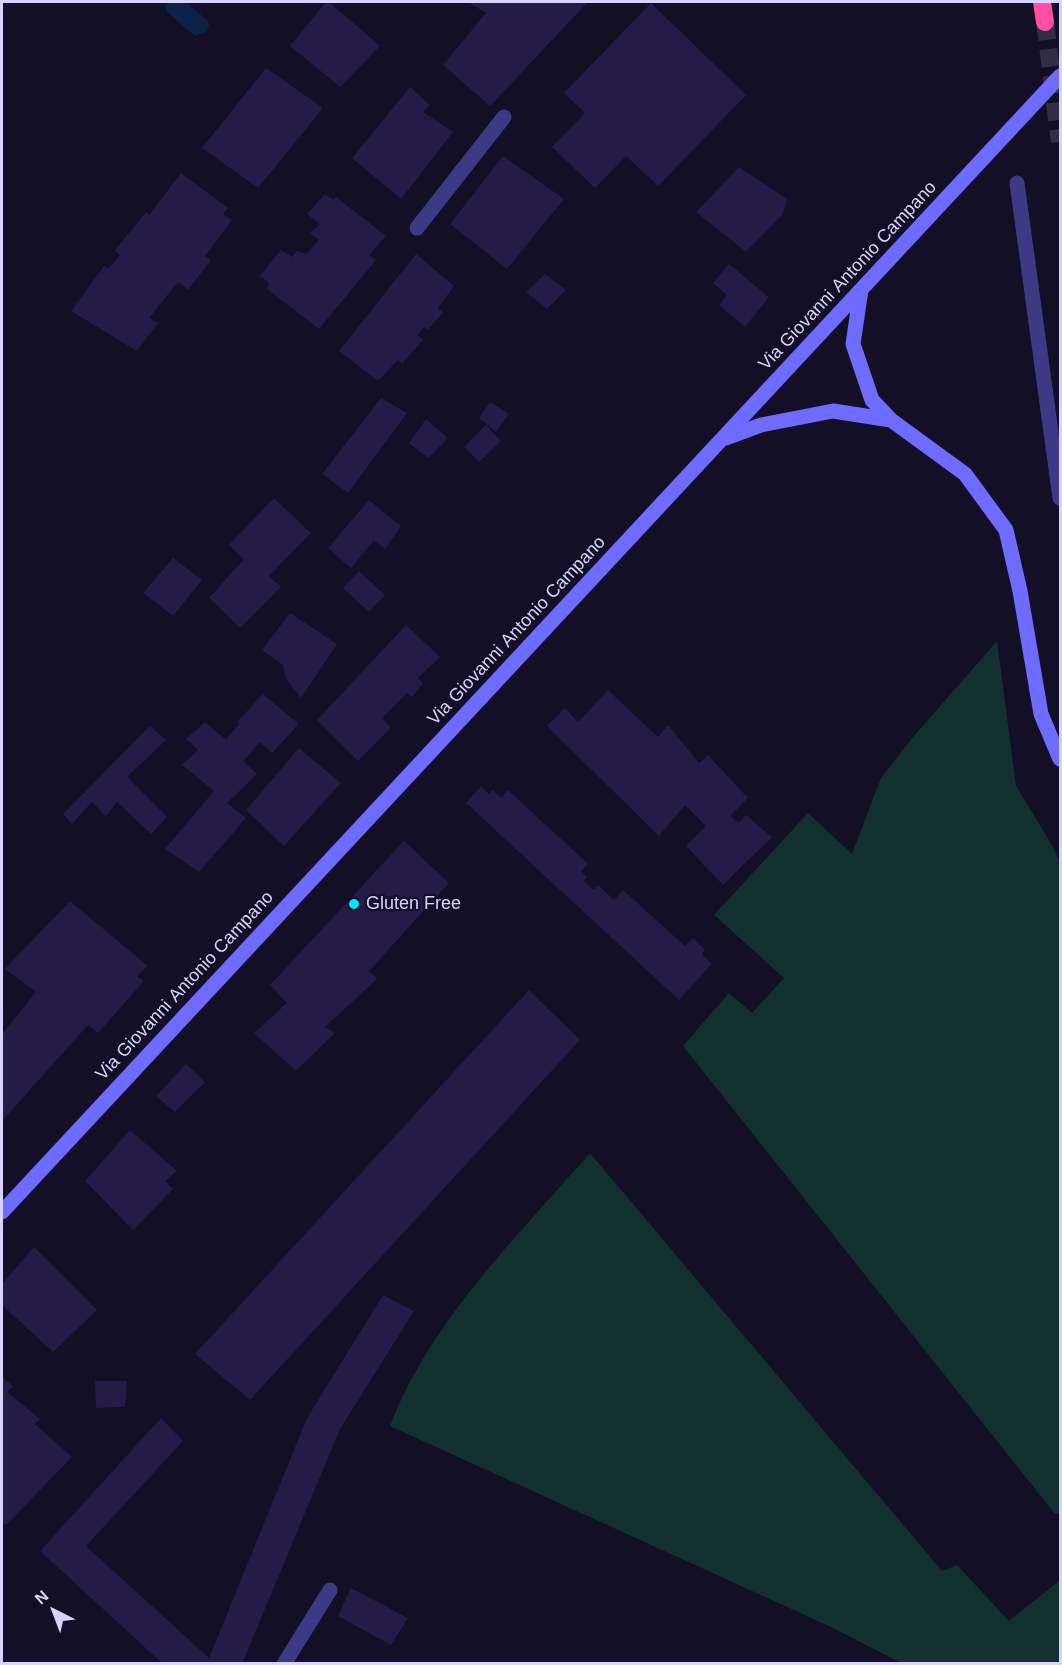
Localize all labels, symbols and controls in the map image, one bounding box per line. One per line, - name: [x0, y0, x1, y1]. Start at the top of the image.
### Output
- street label: Via Giovanni Antonio Campano: [755, 177, 941, 375]
- street label: Via Giovanni Antonio Campano: [424, 532, 610, 730]
- street label: Via Giovanni Antonio Campano: [92, 887, 278, 1085]
- place label: Gluten Free: [366, 893, 461, 915]
- marker: Gluten Free: [347, 897, 361, 911]
- north arrow: [24, 1581, 84, 1641]
- text: N: [32, 1587, 52, 1607]

